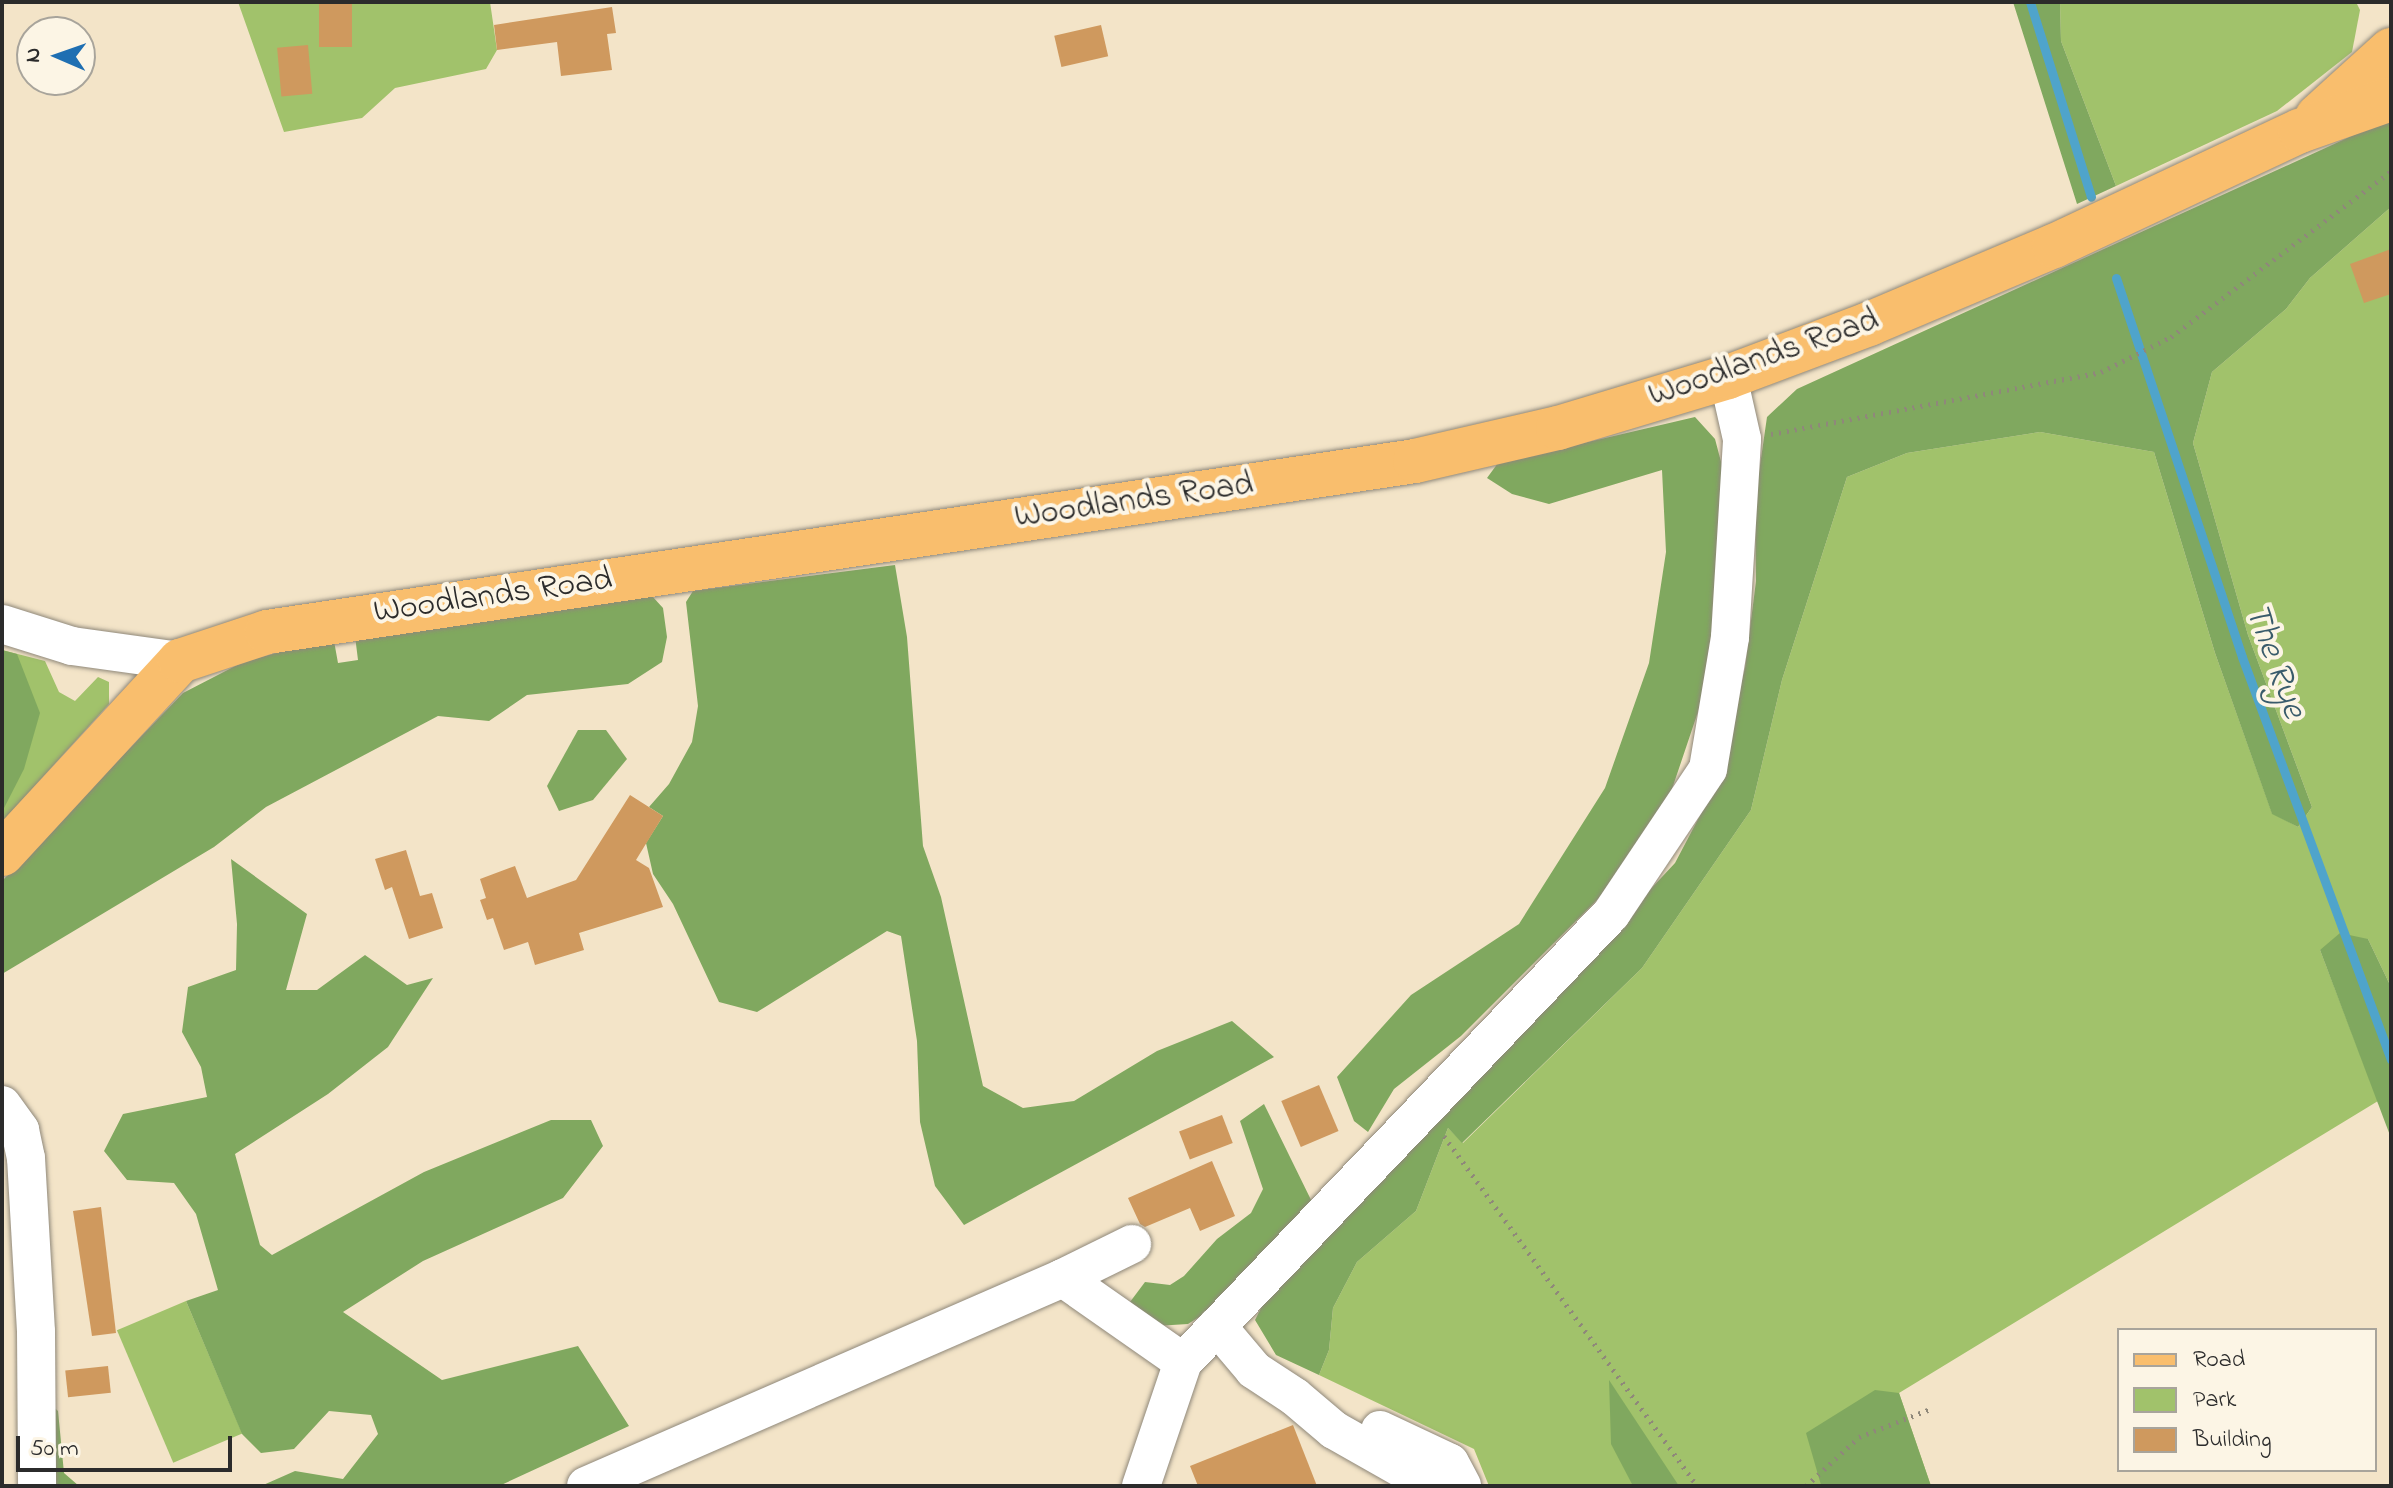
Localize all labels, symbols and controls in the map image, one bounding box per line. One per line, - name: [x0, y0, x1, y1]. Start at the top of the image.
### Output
- north arrow: [16, 16, 96, 96]
- text: N: [18, 47, 50, 63]
- street label: Woodlands Road: [1644, 301, 1884, 417]
- street label: Woodlands Road: [1012, 465, 1256, 539]
- street label: Woodlands Road: [371, 560, 615, 634]
- water label: The Rye: [2233, 598, 2315, 724]
- legend: [2117, 1328, 2377, 1472]
- text: Road: [2193, 1343, 2245, 1378]
- text: Park: [2193, 1383, 2236, 1418]
- scale bar: [20, 1420, 236, 1470]
- text: Building: [2193, 1423, 2272, 1458]
- text: 50 m: [30, 1432, 79, 1467]

